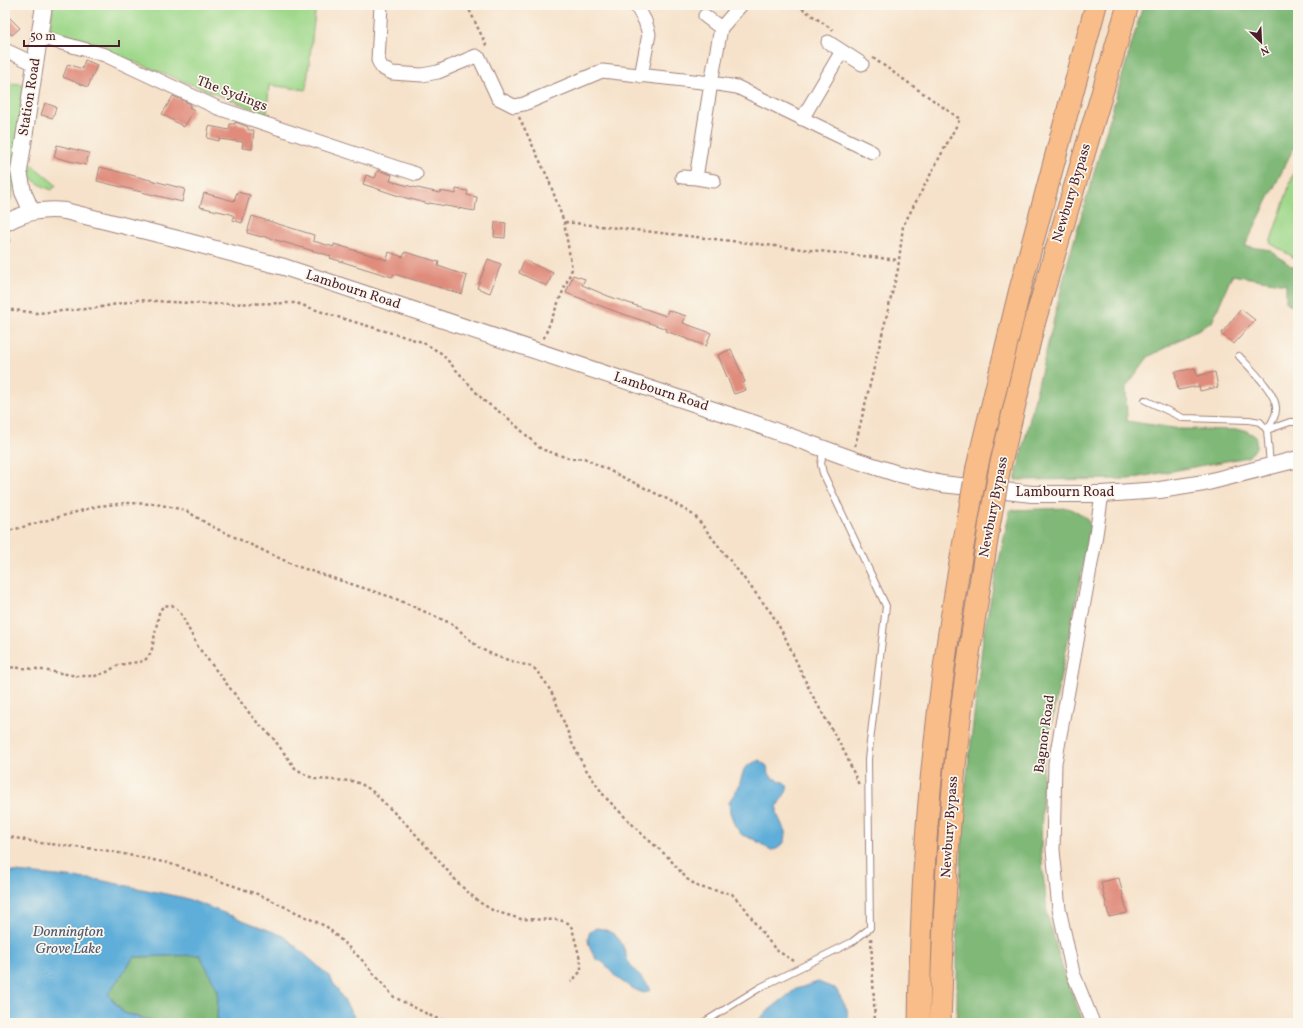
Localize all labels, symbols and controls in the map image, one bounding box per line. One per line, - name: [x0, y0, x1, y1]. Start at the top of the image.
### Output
- scale bar: [24, 22, 119, 48]
- north arrow: [1241, 22, 1281, 62]
- text: 50 m: [30, 29, 56, 45]
- text: N: [1258, 41, 1271, 58]
- street label: Station Road: [14, 57, 46, 137]
- street label: The Sydings: [194, 72, 270, 116]
- street label: Newbury Bypass: [1048, 141, 1096, 245]
- street label: Lambourn Road: [303, 266, 403, 314]
- street label: Lambourn Road: [611, 368, 711, 416]
- street label: Newbury Bypass: [975, 455, 1013, 559]
- street label: Lambourn Road: [1016, 483, 1115, 502]
- street label: Bagnor Road: [1030, 693, 1060, 774]
- street label: Newbury Bypass: [937, 775, 963, 879]
- water label: Donnington Grove Lake: [33, 922, 104, 960]

